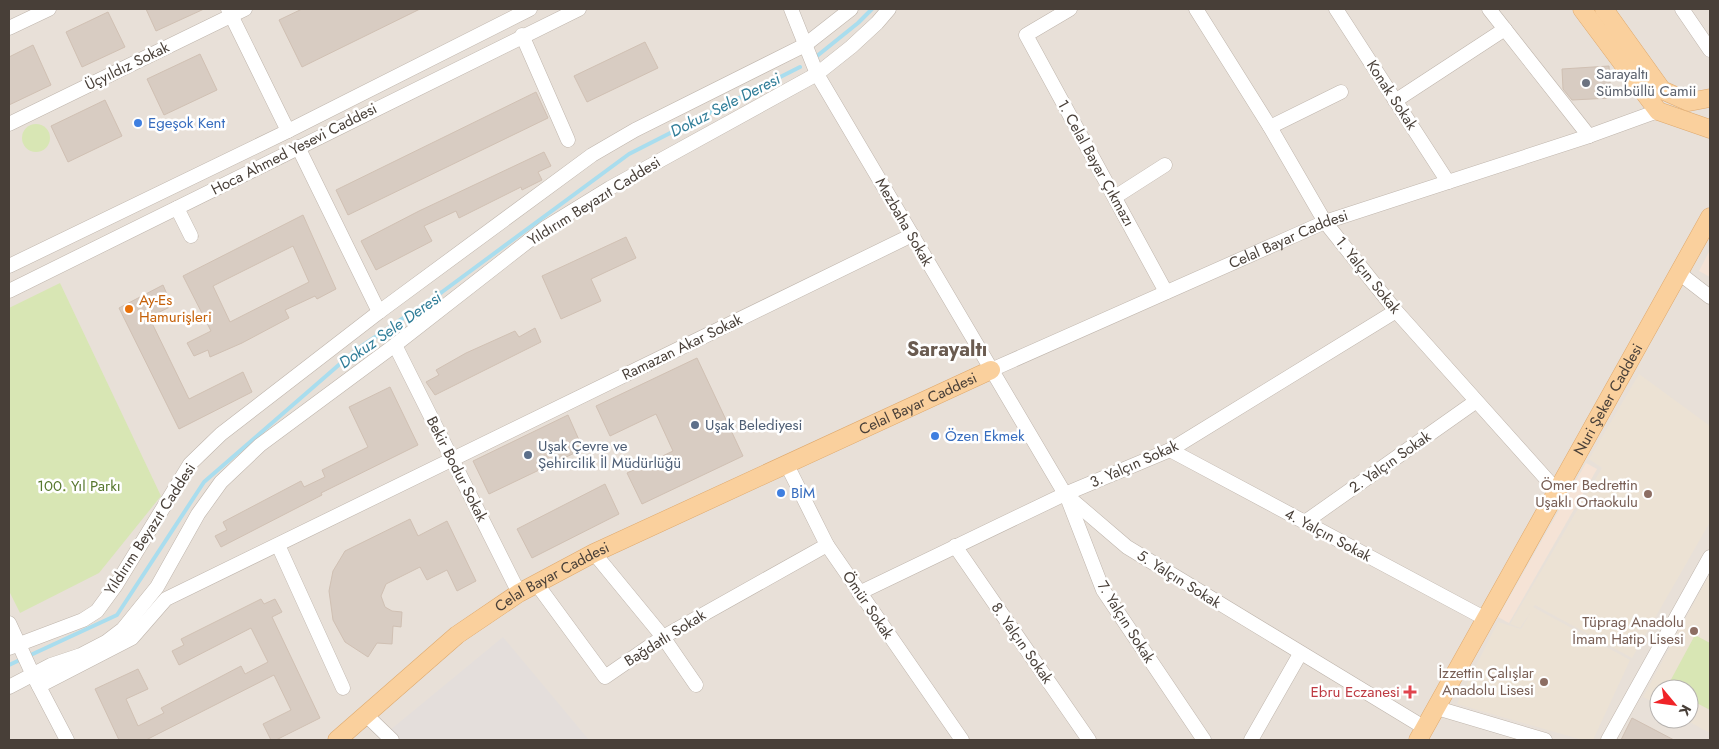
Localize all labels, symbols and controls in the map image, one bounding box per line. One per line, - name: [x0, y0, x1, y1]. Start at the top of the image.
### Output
- street label: Üçyıldız Sokak: [81, 36, 173, 96]
- street label: Konak Sokak: [1361, 56, 1423, 135]
- place label: Sarayaltı Sümbüllü Camii: [1596, 63, 1697, 102]
- water label: Dokuz Sele Deresi: [666, 67, 785, 143]
- marker: Sarayaltı Sümbüllü Camii: [1580, 77, 1592, 89]
- street label: 1. Celal Bayar Çıkmazı: [1052, 96, 1140, 230]
- street label: Hoca Ahmed Yesevi Caddesi: [207, 98, 381, 200]
- place label: Egeşok Kent: [148, 112, 225, 134]
- marker: Egeşok Kent: [132, 117, 144, 129]
- street label: Yıldırım Beyazıt Caddesi: [523, 151, 665, 251]
- street label: Mezbaha Sokak: [870, 174, 938, 271]
- street label: Celal Bayar Caddesi: [1225, 204, 1351, 274]
- street label: 1. Yalçın Sokak: [1330, 232, 1406, 319]
- water label: Dokuz Sele Deresi: [334, 285, 447, 374]
- place label: Ay-Es Hamurişleri: [139, 289, 212, 328]
- marker: Ay-Es Hamurişleri: [123, 303, 135, 315]
- street label: Ramazan Akar Sokak: [618, 308, 746, 386]
- district label: Sarayaltı: [907, 335, 987, 364]
- street label: Nuri Şeker Caddesi: [1568, 339, 1648, 459]
- street label: Celal Bayar Caddesi: [855, 367, 981, 440]
- street label: Bekir Bodur Sokak: [421, 412, 493, 526]
- place label: Uşak Belediyesi: [705, 414, 803, 436]
- marker: Uşak Belediyesi: [689, 419, 701, 431]
- place label: Özen Ekmek: [945, 425, 1025, 447]
- street label: 2. Yalçın Sokak: [1345, 425, 1436, 498]
- marker: Özen Ekmek: [929, 430, 941, 442]
- place label: Uşak Çevre ve Şehircilik İl Müdürlüğü: [538, 435, 681, 474]
- street label: 3. Yalçın Sokak: [1086, 435, 1182, 493]
- marker: Uşak Çevre ve Şehircilik İl Müdürlüğü: [522, 449, 534, 461]
- street label: Yıldırım Beyazıt Caddesi: [99, 459, 201, 599]
- place label: Ömer Bedrettin Uşaklı Ortaokulu: [1535, 474, 1638, 513]
- park label: 100. Yıl Parkı: [37, 475, 121, 497]
- place label: BİM: [791, 482, 815, 504]
- marker: BİM: [775, 487, 787, 499]
- marker: Ömer Bedrettin Uşaklı Ortaokulu: [1642, 488, 1654, 500]
- street label: 4. Yalçın Sokak: [1281, 503, 1376, 567]
- street label: Celal Bayar Caddesi: [490, 536, 613, 617]
- street label: 5. Yalçın Sokak: [1133, 544, 1226, 614]
- street label: Ömür Sokak: [837, 567, 899, 644]
- street label: 7. Yalçın Sokak: [1092, 577, 1160, 668]
- street label: 8. Yalçın Sokak: [986, 598, 1058, 688]
- street label: Bağdatlı Sokak: [620, 604, 710, 672]
- place label: Tüprag Anadolu İmam Hatip Lisesi: [1572, 611, 1684, 650]
- marker: Tüprag Anadolu İmam Hatip Lisesi: [1688, 625, 1700, 637]
- place label: İzzettin Çalışlar Anadolu Lisesi: [1438, 662, 1535, 701]
- marker: İzzettin Çalışlar Anadolu Lisesi: [1538, 676, 1550, 688]
- north arrow: [1649, 679, 1699, 729]
- place label: Ebru Eczanesi: [1311, 681, 1400, 703]
- marker: Ebru Eczanesi: [1404, 686, 1416, 698]
- text: K: [1674, 701, 1696, 720]

